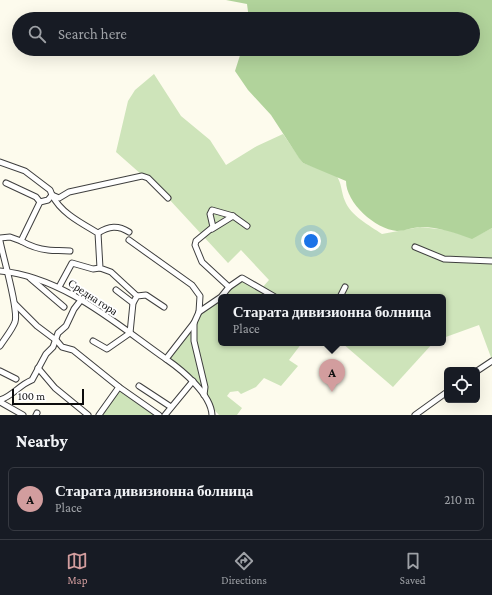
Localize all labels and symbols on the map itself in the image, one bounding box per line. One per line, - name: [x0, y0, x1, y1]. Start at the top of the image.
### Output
- your location: [301, 231, 321, 251]
- street label: Средна гора: [66, 277, 120, 317]
- pin: A: [319, 359, 345, 392]
- scale bar: [12, 387, 84, 406]

